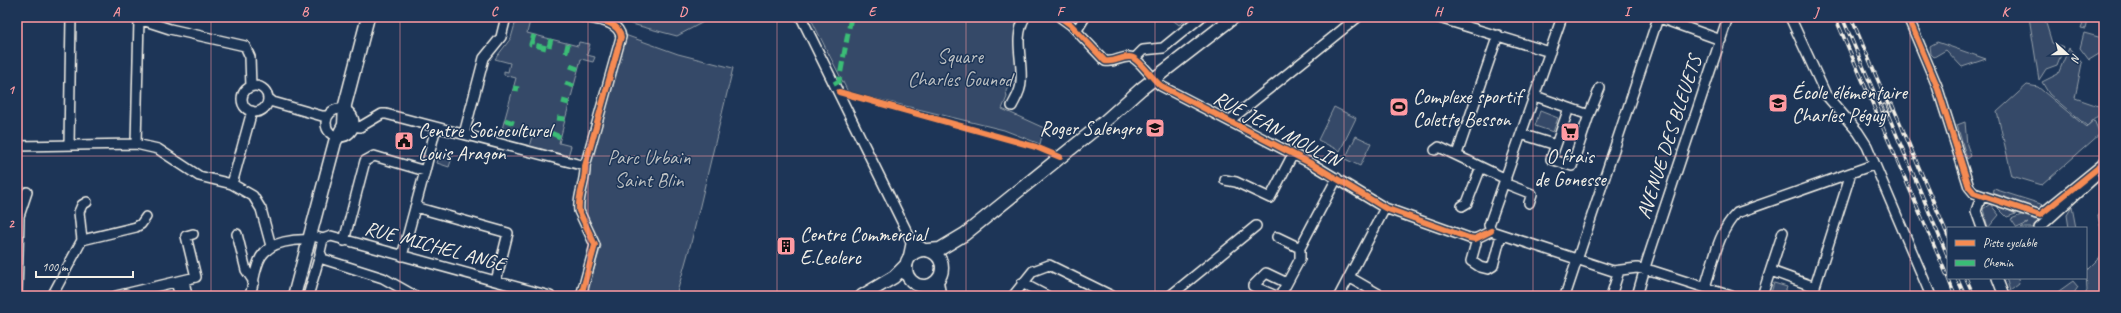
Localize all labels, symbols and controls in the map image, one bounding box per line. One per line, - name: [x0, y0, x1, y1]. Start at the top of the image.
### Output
- text: A: [113, 4, 121, 20]
- text: B: [302, 4, 310, 20]
- text: C: [491, 4, 499, 20]
- text: D: [679, 4, 688, 20]
- text: E: [869, 4, 878, 20]
- text: F: [1057, 4, 1066, 20]
- text: G: [1246, 4, 1254, 20]
- text: H: [1434, 4, 1444, 20]
- text: I: [1624, 4, 1633, 20]
- text: J: [1813, 4, 1820, 20]
- text: K: [2002, 4, 2012, 20]
- north arrow: [2047, 34, 2087, 74]
- park label: Square Charles Gounod: [908, 44, 1015, 92]
- street label: AVENUE DES BLEUETS: [1631, 50, 1708, 222]
- text: N: [2068, 52, 2084, 65]
- place label: École élémentaire Charles Péguy: [1792, 80, 1908, 128]
- text: 1: [8, 82, 16, 98]
- place label: Complexe sportif Colette Besson: [1413, 84, 1526, 132]
- street label: RUE JEAN MOULIN: [1209, 85, 1347, 174]
- school or university icon: École élémentaire Charles Péguy: [1767, 92, 1789, 114]
- sports icon: Complexe sportif Colette Besson: [1388, 96, 1410, 118]
- place label: Roger Salengro: [1040, 116, 1143, 141]
- school or university icon: Roger Salengro: [1144, 117, 1166, 139]
- place label: Centre Socioculturel Louis Aragon: [418, 118, 555, 166]
- supermarket icon: O frais de Gonesse: [1559, 121, 1581, 143]
- public building icon: Centre Socioculturel Louis Aragon: [393, 130, 415, 152]
- place label: O frais de Gonesse: [1534, 144, 1607, 192]
- park label: Parc Urbain Saint Blin: [607, 145, 692, 193]
- street label: RUE MICHEL ANGE: [362, 215, 511, 278]
- text: 2: [8, 216, 15, 232]
- place label: Centre Commercial E.Leclerc: [800, 222, 930, 270]
- legend: [1947, 227, 2087, 279]
- building icon: Centre Commercial E.Leclerc: [775, 235, 797, 257]
- text: Piste cyclable: [1983, 235, 2038, 251]
- scale bar: [36, 253, 133, 279]
- text: Chemin: [1983, 255, 2014, 271]
- text: 100 m: [42, 259, 69, 275]

